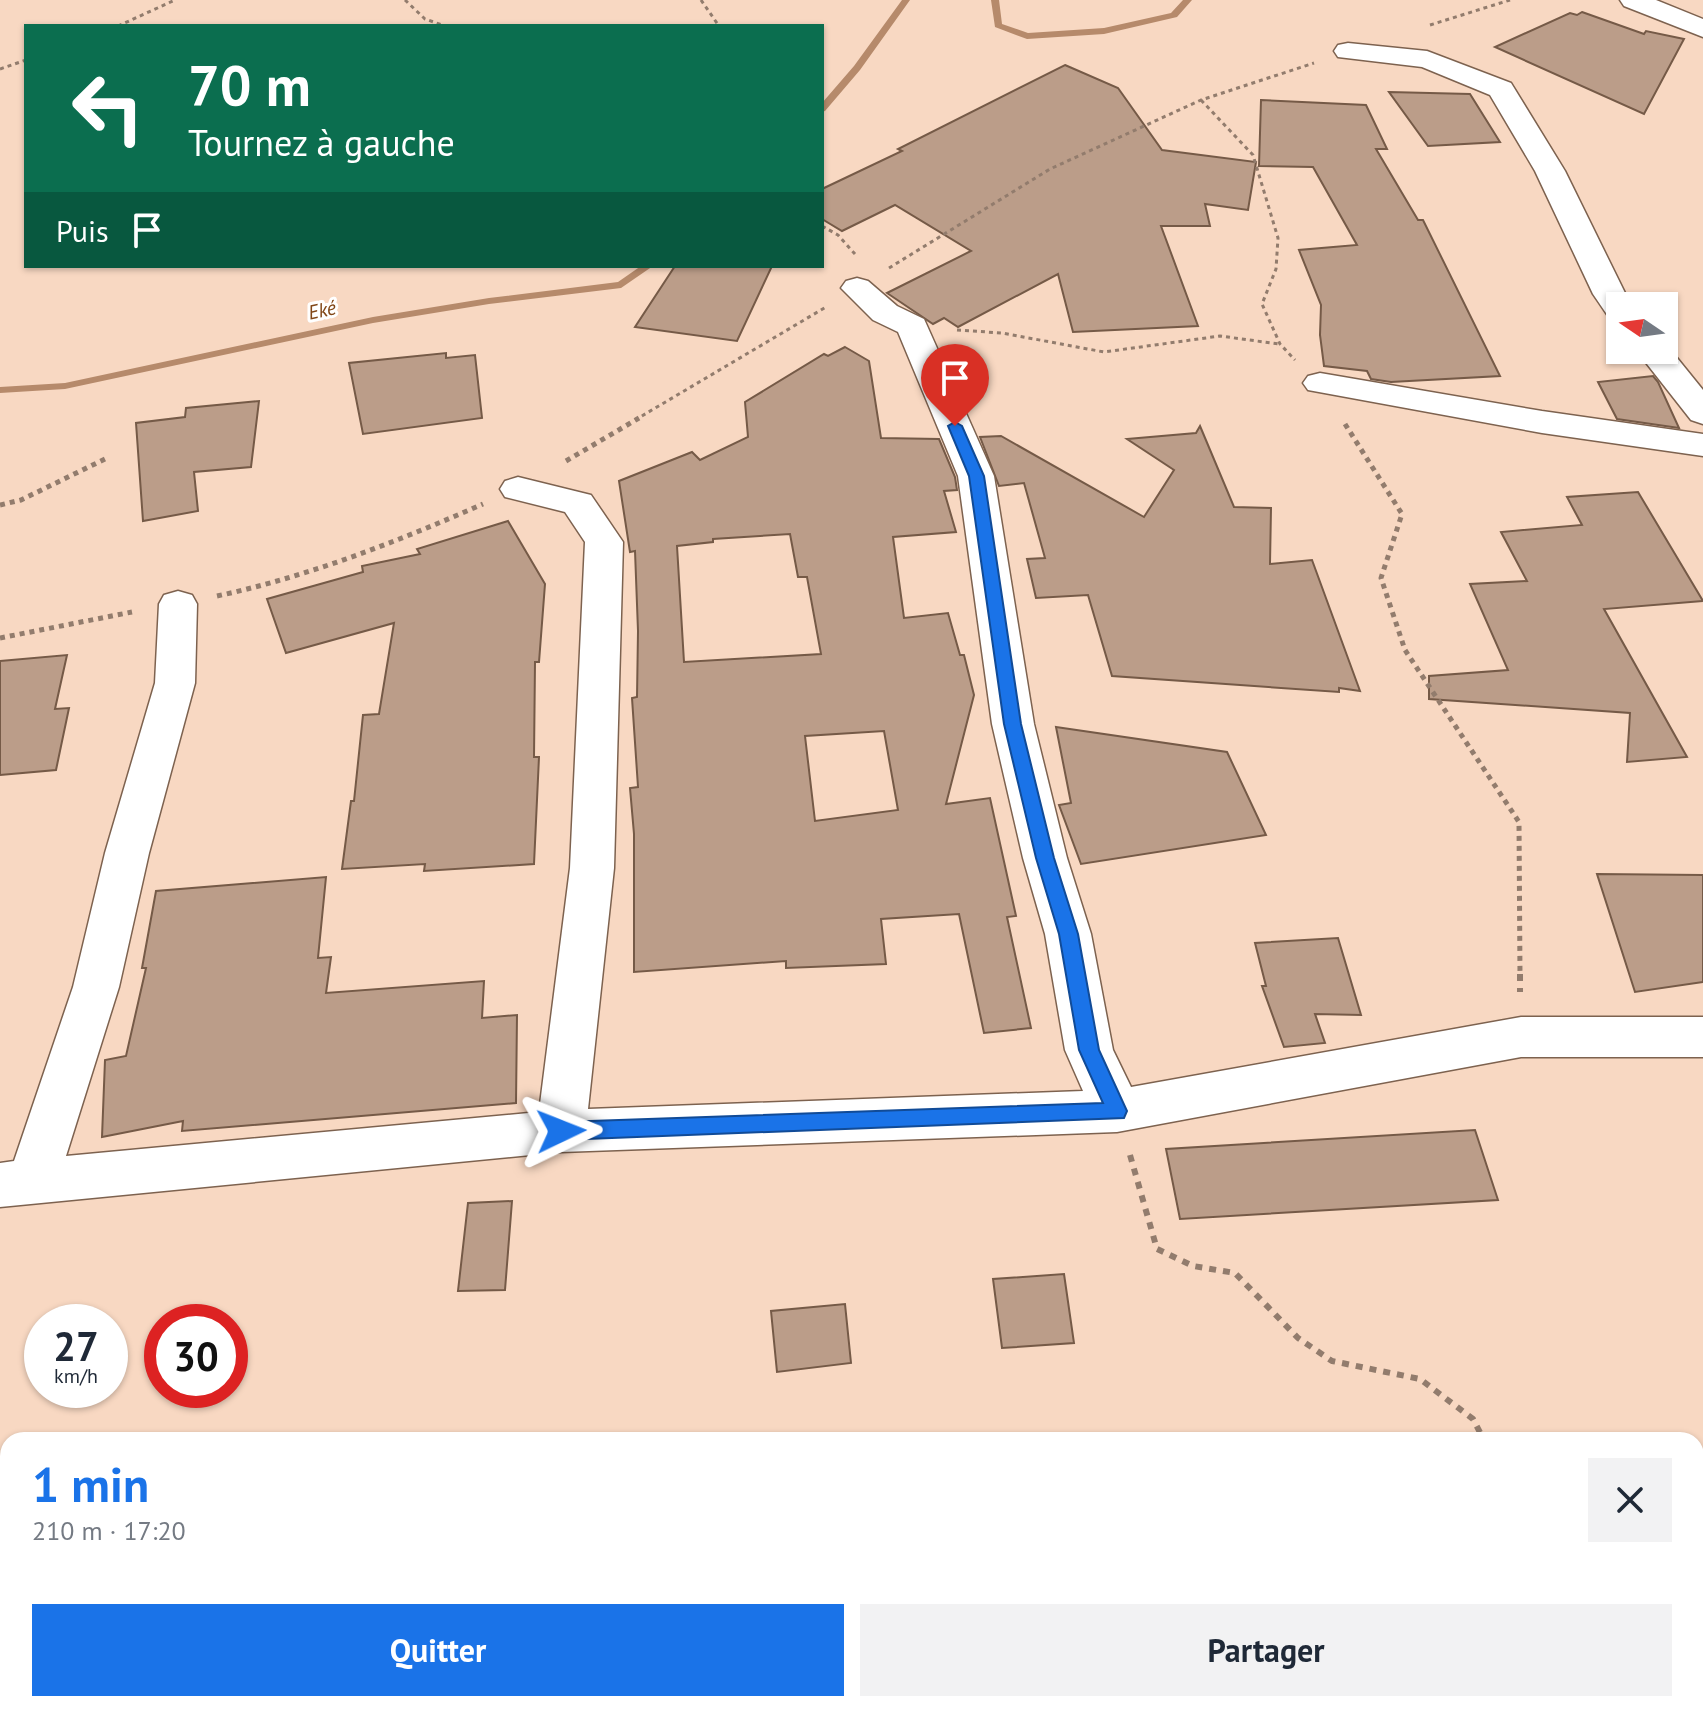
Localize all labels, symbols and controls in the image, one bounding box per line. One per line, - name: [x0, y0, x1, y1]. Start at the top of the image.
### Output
- text: 70 m: [188, 49, 311, 121]
- icon: left: [56, 56, 160, 160]
- text: Tournez à gauche: [188, 119, 455, 166]
- icon: arrive: [125, 208, 169, 252]
- text: Puis: [56, 211, 109, 250]
- north arrow: [1606, 292, 1678, 364]
- map controls: [1606, 292, 1678, 364]
- water label: Eké: [306, 294, 339, 326]
- pin: [921, 344, 989, 426]
- icon: arrive: [933, 356, 977, 400]
- position arrow: [519, 1089, 603, 1173]
- speed limit sign: 30: [144, 1304, 248, 1408]
- text: 27: [53, 1320, 99, 1372]
- text: km/h: [54, 1363, 98, 1389]
- text: 1 min: [32, 1453, 149, 1515]
- button: close: [1588, 1458, 1672, 1542]
- text: 210 m · 17:20: [32, 1514, 186, 1547]
- button: Quitter: [32, 1604, 844, 1696]
- button: Partager: [860, 1604, 1672, 1696]

